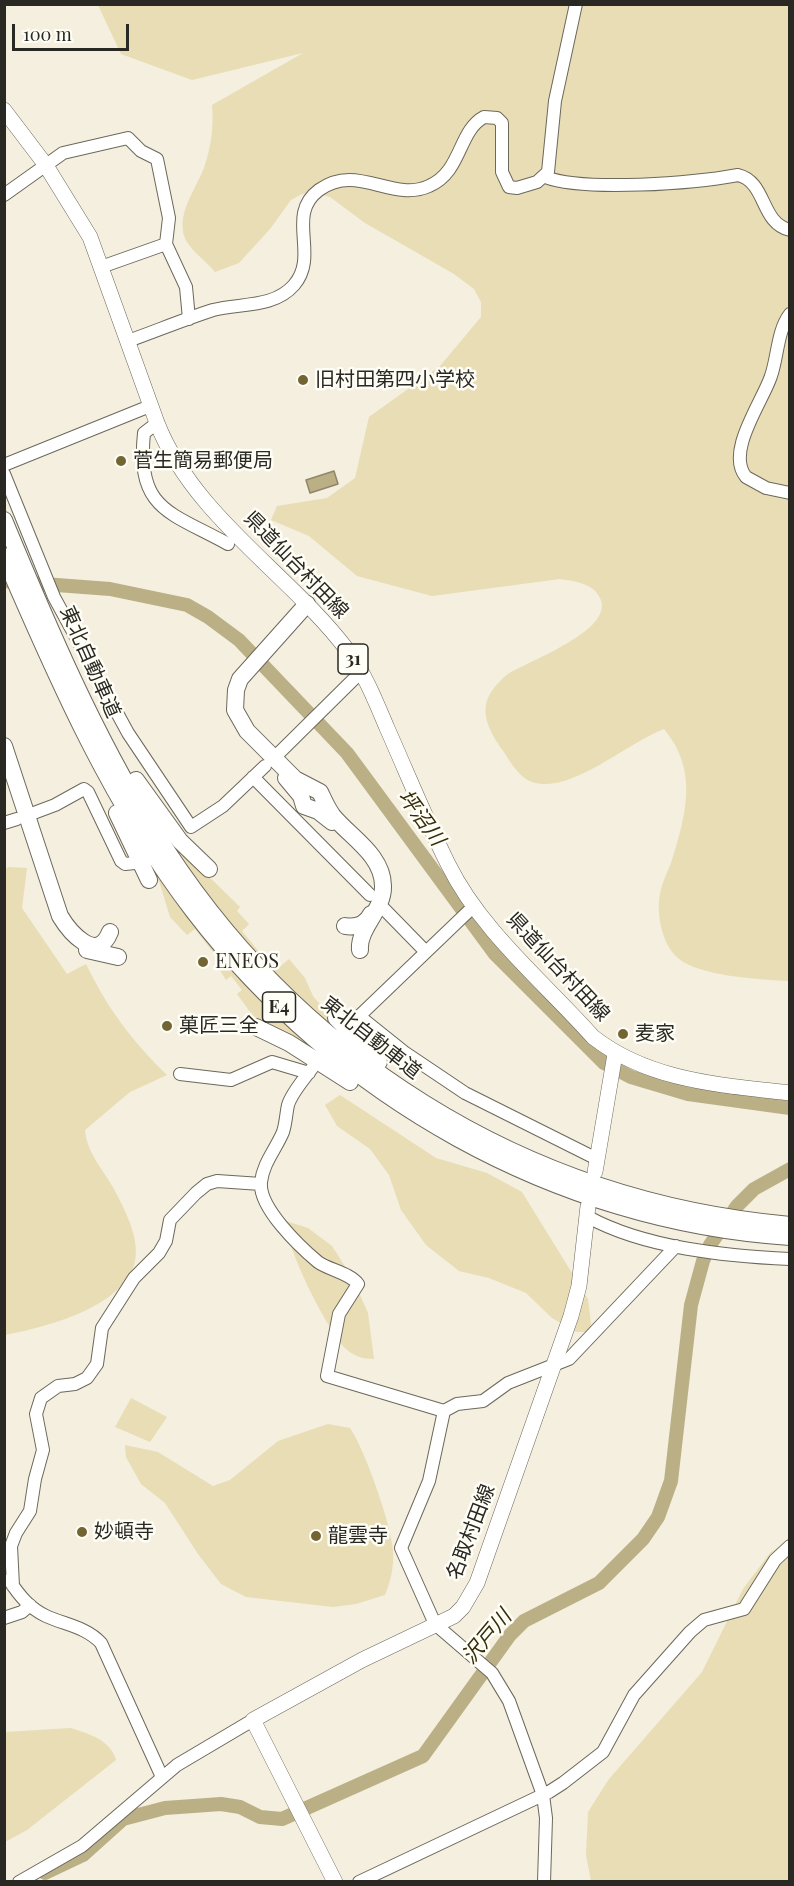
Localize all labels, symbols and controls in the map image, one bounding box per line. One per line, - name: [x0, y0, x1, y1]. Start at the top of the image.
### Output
- scale bar: [15, 12, 132, 50]
- text: 100 m: [23, 22, 72, 46]
- place label: 旧村田第四小学校: [315, 368, 475, 392]
- marker: 旧村田第四小学校: [296, 373, 310, 387]
- place label: 菅生簡易郵便局: [133, 449, 273, 473]
- marker: 菅生簡易郵便局: [114, 454, 128, 468]
- street label: 県道仙台村田線: [239, 506, 353, 624]
- street label: 東北自動車道: [55, 602, 125, 722]
- road number: 31: [338, 644, 368, 674]
- water label: 坪沼川: [392, 785, 450, 851]
- street label: 県道仙台村田線: [501, 908, 615, 1026]
- place label: ENEOS: [215, 950, 279, 974]
- marker: ENEOS: [196, 955, 210, 969]
- road number: E4: [262, 992, 296, 1022]
- street label: 東北自動車道: [316, 992, 426, 1084]
- place label: 菓匠三全: [179, 1014, 259, 1038]
- marker: 菓匠三全: [160, 1019, 174, 1033]
- place label: 麦家: [635, 1022, 675, 1046]
- marker: 麦家: [616, 1027, 630, 1041]
- street label: 名取村田線: [442, 1481, 500, 1583]
- place label: 妙頓寺: [94, 1520, 154, 1544]
- place label: 龍雲寺: [328, 1524, 388, 1548]
- marker: 妙頓寺: [75, 1525, 89, 1539]
- marker: 龍雲寺: [309, 1529, 323, 1543]
- water label: 沢戸川: [457, 1605, 517, 1669]

